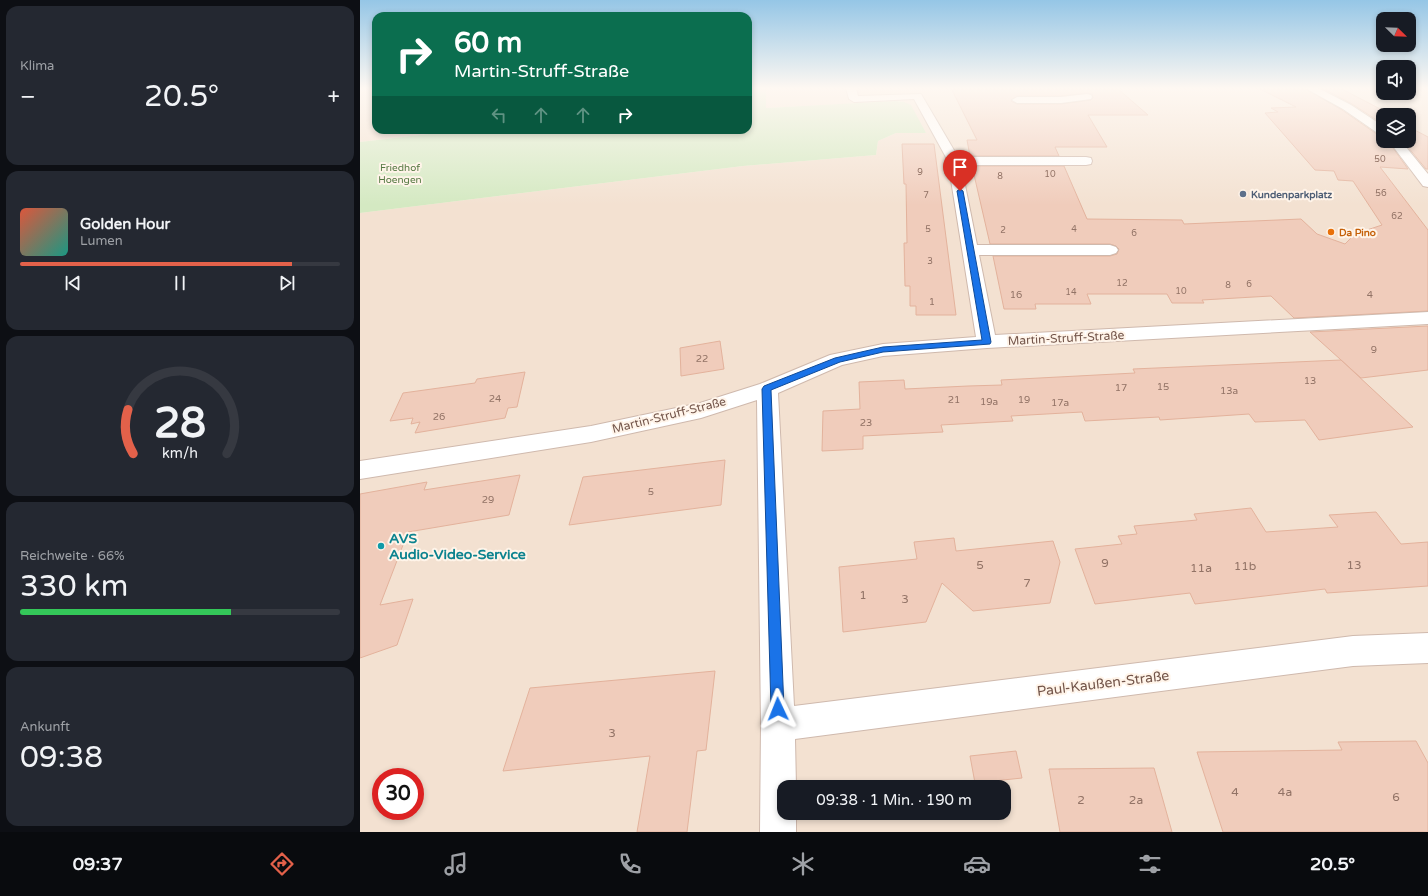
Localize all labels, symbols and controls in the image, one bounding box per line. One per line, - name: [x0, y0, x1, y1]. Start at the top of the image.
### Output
- north arrow: [1376, 12, 1416, 52]
- map controls: [1376, 12, 1416, 148]
- text: 60 m: [454, 26, 522, 60]
- icon: right: [388, 28, 440, 80]
- text: Klima: [20, 58, 54, 74]
- text: Martin-Struff-Straße: [454, 60, 629, 82]
- button: sound: [1376, 60, 1416, 100]
- text: 20.5°: [144, 78, 219, 115]
- text: −: [20, 84, 36, 110]
- text: +: [328, 84, 340, 110]
- icon: left: [488, 104, 510, 126]
- icon: ahead: [530, 104, 552, 126]
- icon: ahead: [572, 104, 594, 126]
- icon: right: [614, 104, 636, 126]
- button: layers: [1376, 108, 1416, 148]
- pin: [943, 150, 977, 191]
- house number: 50: [1374, 154, 1386, 165]
- icon: arrive: [949, 156, 971, 178]
- park label: Friedhof Hoengen: [378, 162, 422, 186]
- house number: 9: [917, 167, 923, 178]
- house number: 10: [1044, 169, 1056, 180]
- house number: 8: [997, 171, 1003, 182]
- house number: 56: [1375, 188, 1387, 199]
- marker: Kundenparkplatz: [1238, 189, 1248, 199]
- place label: Kundenparkplatz: [1251, 189, 1332, 201]
- house number: 7: [923, 190, 929, 201]
- house number: 62: [1391, 211, 1403, 222]
- text: Golden Hour: [80, 215, 170, 233]
- house number: 5: [925, 224, 931, 235]
- house number: 4: [1071, 224, 1077, 235]
- house number: 2: [1000, 225, 1006, 236]
- marker: Da Pino: [1326, 227, 1336, 237]
- place label: Da Pino: [1339, 227, 1376, 239]
- house number: 6: [1131, 228, 1137, 239]
- text: Lumen: [80, 233, 123, 249]
- house number: 3: [927, 256, 933, 267]
- icon: previous: [62, 272, 84, 294]
- icon: pause: [169, 272, 191, 294]
- icon: next: [276, 272, 298, 294]
- house number: 12: [1116, 278, 1128, 289]
- house number: 6: [1246, 279, 1252, 290]
- house number: 8: [1225, 280, 1231, 291]
- house number: 10: [1175, 286, 1187, 297]
- house number: 14: [1065, 287, 1077, 298]
- house number: 16: [1010, 289, 1022, 301]
- house number: 4: [1367, 289, 1373, 301]
- house number: 1: [929, 296, 935, 308]
- street label: Martin-Struff-Straße: [1007, 328, 1125, 348]
- house number: 9: [1371, 344, 1377, 356]
- house number: 22: [696, 353, 708, 365]
- house number: 13: [1304, 375, 1316, 387]
- house number: 15: [1157, 381, 1169, 393]
- house number: 17: [1115, 382, 1127, 394]
- house number: 13a: [1220, 385, 1238, 397]
- house number: 24: [489, 393, 501, 405]
- street label: Martin-Struff-Straße: [611, 394, 728, 436]
- house number: 21: [948, 394, 960, 406]
- house number: 19: [1018, 394, 1030, 406]
- house number: 19a: [980, 396, 998, 408]
- house number: 17a: [1051, 397, 1069, 409]
- text: 28: [154, 399, 206, 449]
- house number: 26: [433, 411, 445, 423]
- house number: 23: [860, 417, 872, 429]
- text: km/h: [162, 445, 198, 462]
- house number: 5: [648, 486, 654, 498]
- house number: 29: [482, 494, 494, 506]
- place label: AVS Audio-Video-Service: [389, 530, 526, 563]
- marker: AVS Audio-Video-Service: [376, 541, 386, 551]
- text: Reichweite · 66%: [20, 548, 125, 564]
- house number: 9: [1101, 556, 1109, 570]
- house number: 5: [976, 558, 984, 572]
- house number: 13: [1346, 558, 1362, 572]
- house number: 11b: [1234, 559, 1256, 573]
- house number: 11a: [1190, 561, 1212, 575]
- text: 330 km: [20, 568, 128, 605]
- house number: 7: [1023, 576, 1031, 590]
- house number: 1: [859, 588, 867, 602]
- house number: 3: [901, 592, 909, 606]
- street label: Paul-Kaußen-Straße: [1036, 667, 1170, 700]
- position arrow: [757, 688, 799, 730]
- text: Ankunft: [20, 719, 70, 735]
- house number: 3: [608, 726, 616, 740]
- text: 09:38: [20, 739, 103, 776]
- speed limit sign: 30: [372, 768, 424, 820]
- house number: 4: [1231, 785, 1239, 799]
- house number: 4a: [1278, 785, 1292, 799]
- house number: 6: [1392, 790, 1400, 804]
- text: 09:38 · 1 Min. · 190 m: [816, 791, 972, 809]
- house number: 2: [1077, 793, 1085, 807]
- house number: 2a: [1129, 793, 1143, 807]
- icon: directions: [268, 850, 296, 878]
- icon: music: [442, 850, 470, 878]
- icon: phone: [616, 850, 644, 878]
- icon: climate: [789, 850, 817, 878]
- icon: car: [963, 850, 991, 878]
- icon: filters: [1136, 850, 1164, 878]
- text: 09:37: [73, 853, 123, 875]
- text: 20.5°: [1310, 853, 1355, 875]

